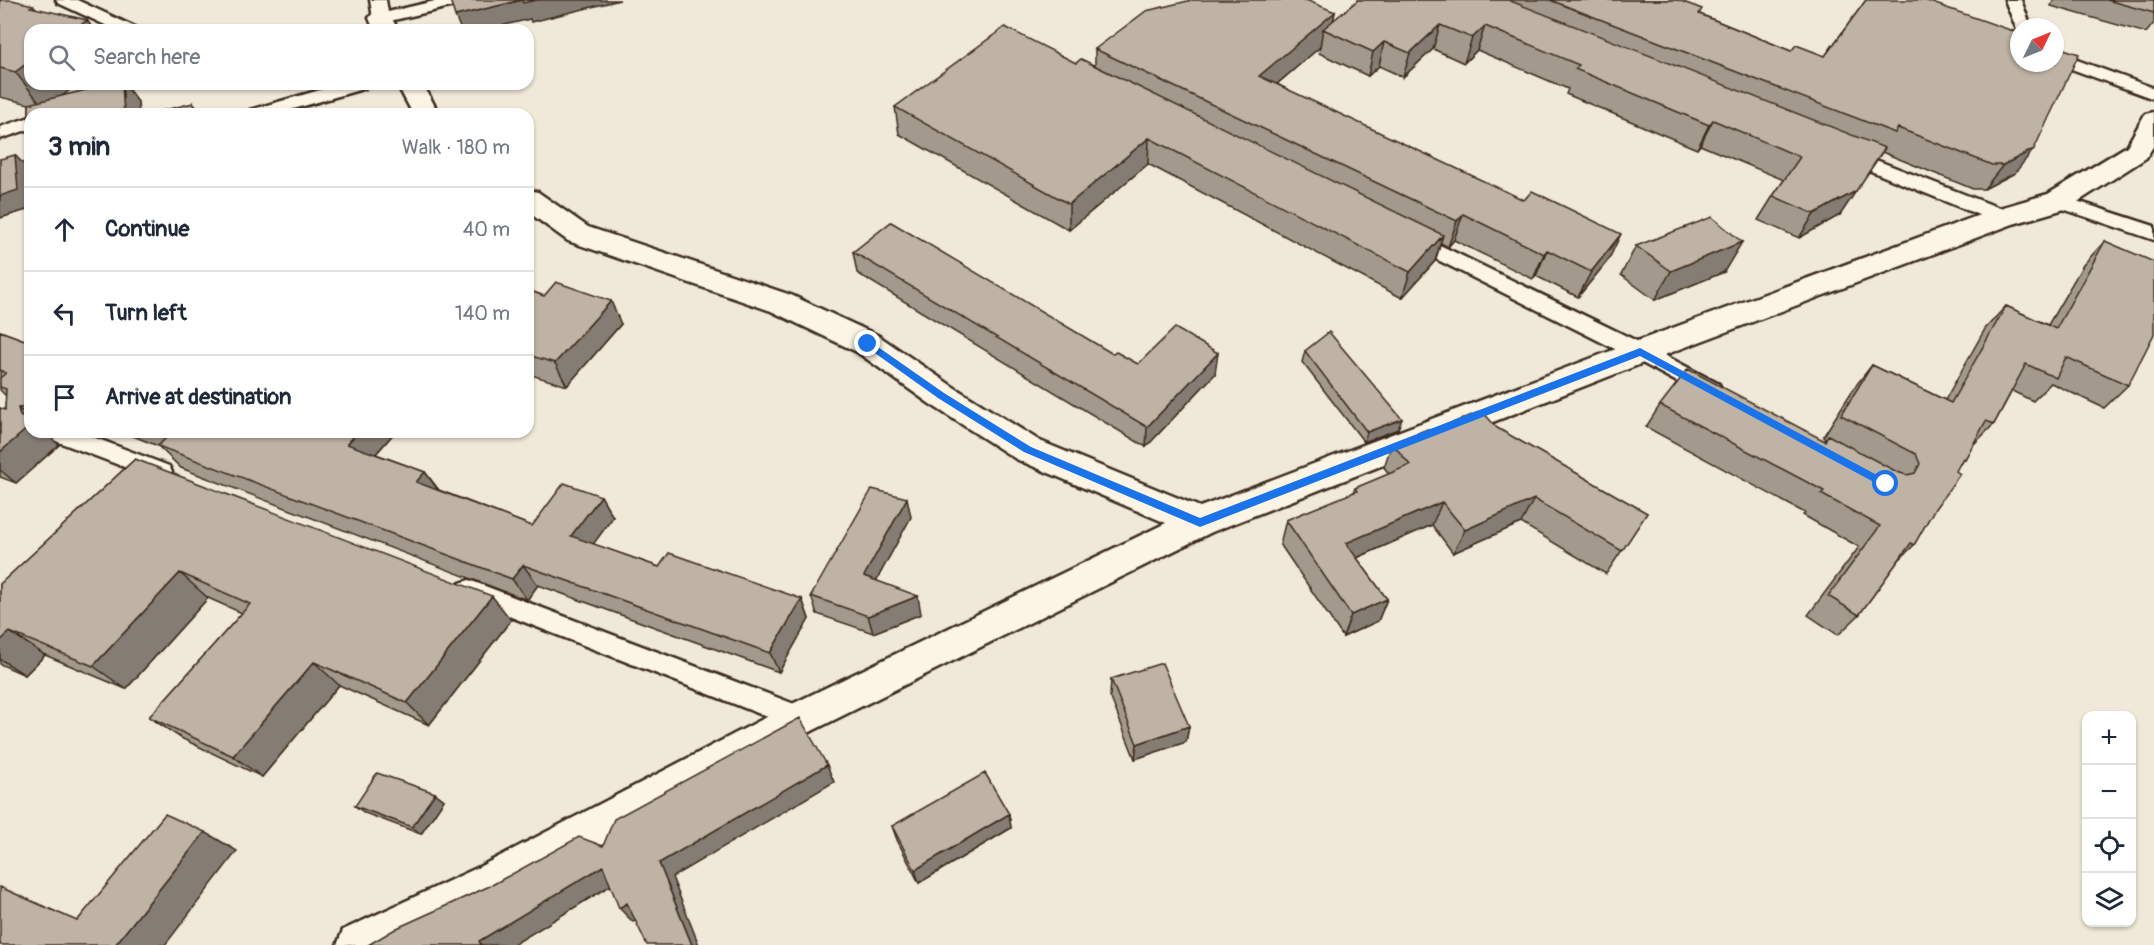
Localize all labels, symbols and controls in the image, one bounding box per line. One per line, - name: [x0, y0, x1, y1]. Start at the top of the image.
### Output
- north arrow: [2010, 18, 2064, 72]
- search box: [24, 24, 534, 90]
- icon: search: [45, 41, 78, 74]
- text: Search here: [93, 43, 200, 71]
- text: 3 min: [48, 131, 110, 163]
- text: Walk · 180 m: [402, 135, 510, 160]
- icon: ahead: [48, 213, 81, 246]
- text: Continue: [105, 215, 189, 243]
- text: 40 m: [463, 217, 510, 242]
- icon: left: [48, 297, 81, 330]
- text: Turn left: [105, 299, 187, 327]
- text: 140 m: [455, 301, 510, 326]
- route end: [854, 330, 880, 356]
- icon: arrive: [48, 381, 81, 414]
- text: Arrive at destination: [105, 383, 291, 411]
- route start: [1872, 470, 1898, 496]
- map controls: [2082, 711, 2136, 927]
- button: +: [2082, 711, 2136, 765]
- button: −: [2082, 765, 2136, 819]
- button: locate: [2082, 819, 2136, 873]
- button: layers: [2082, 873, 2136, 927]

